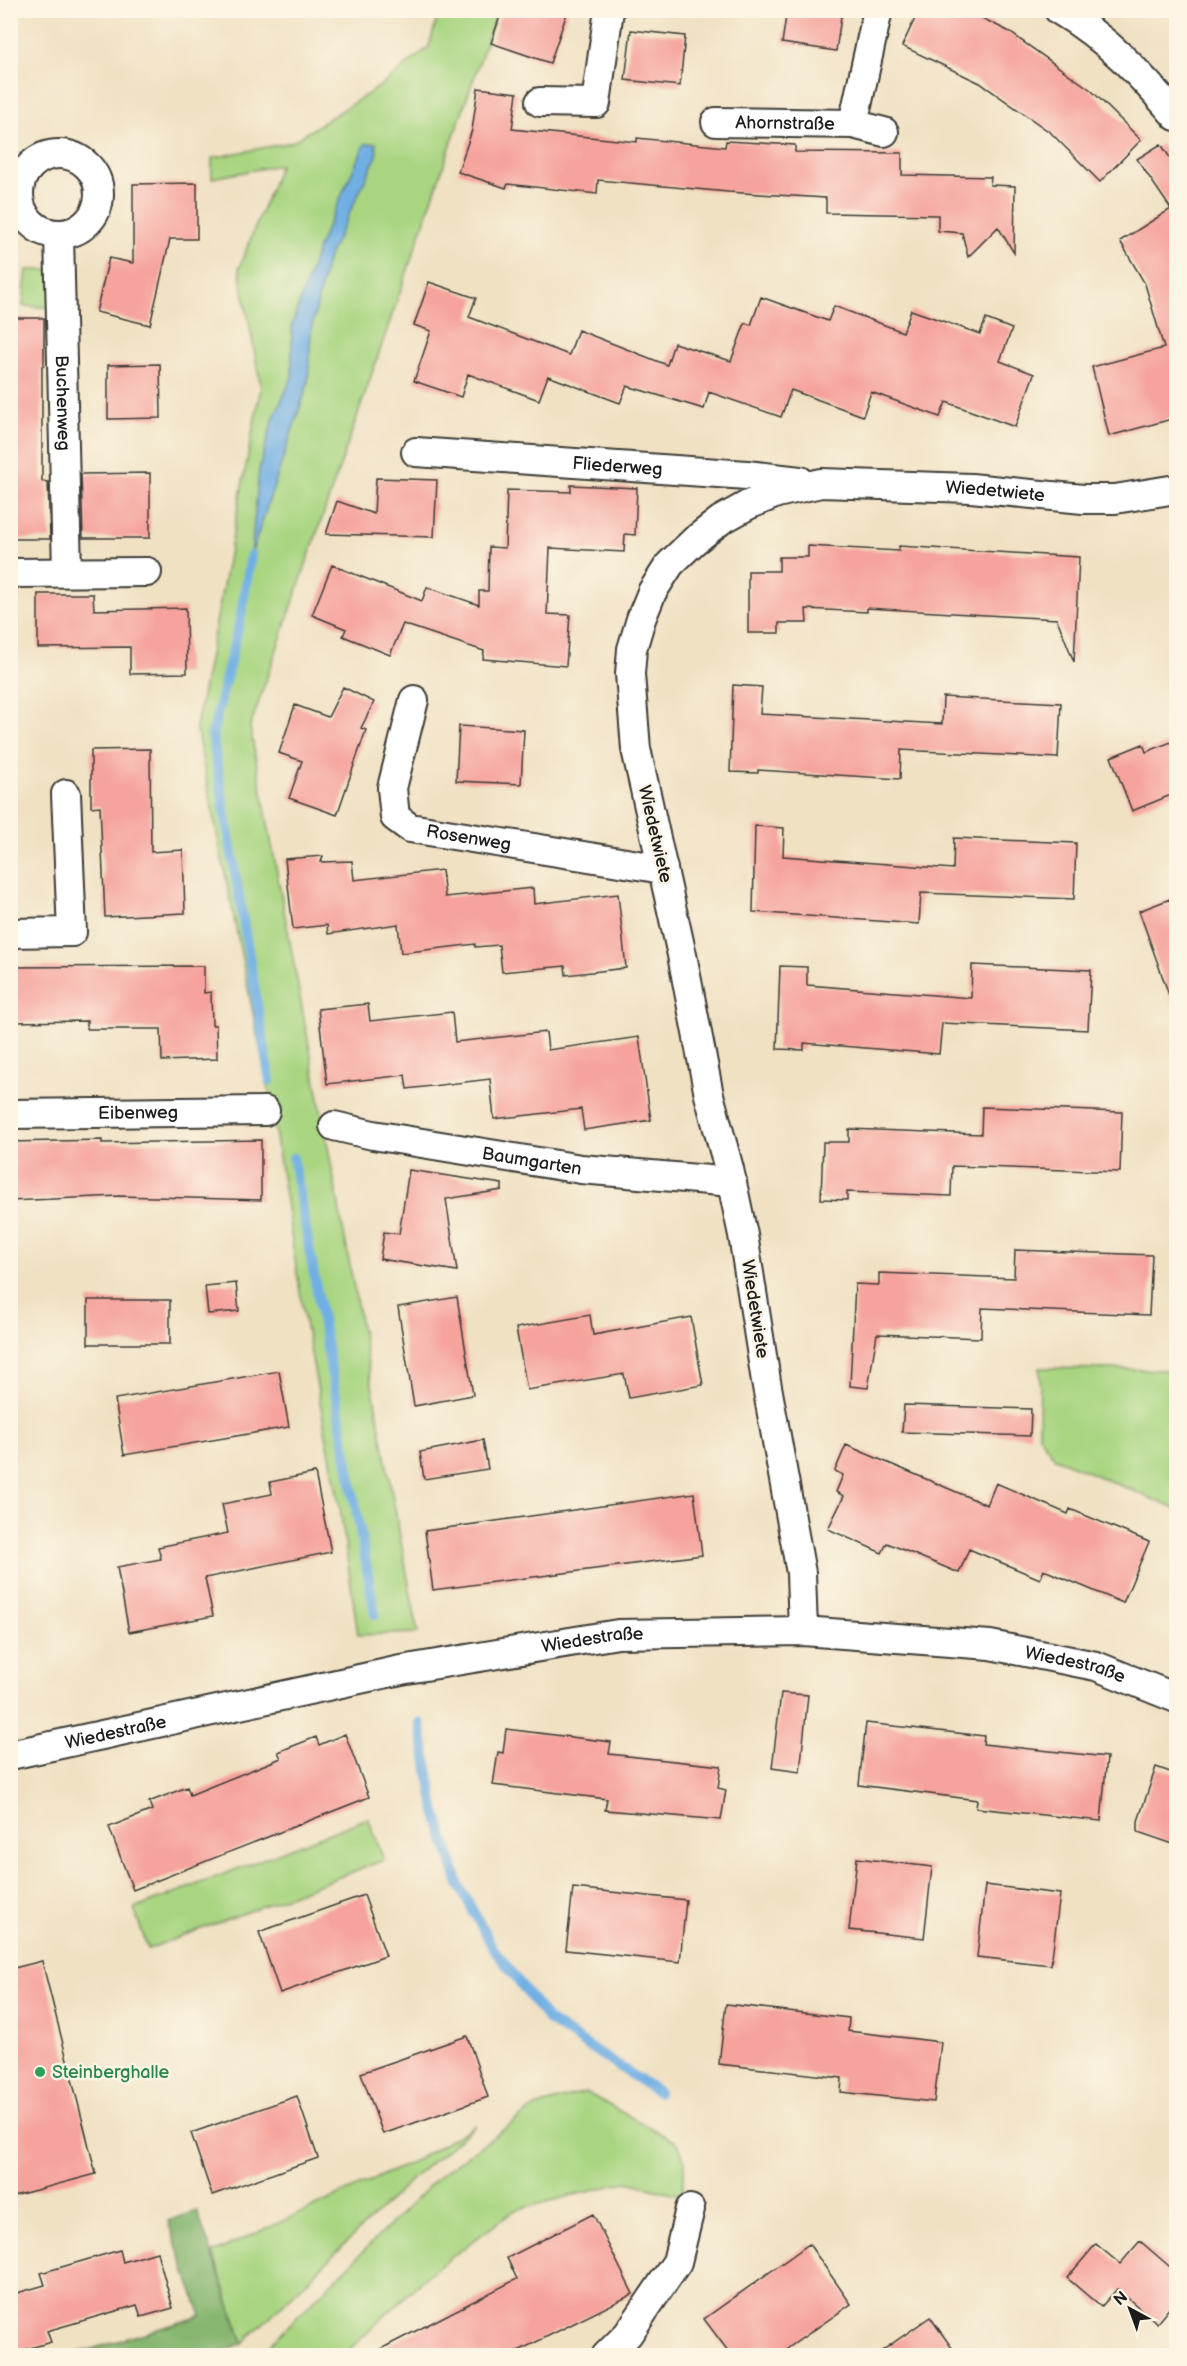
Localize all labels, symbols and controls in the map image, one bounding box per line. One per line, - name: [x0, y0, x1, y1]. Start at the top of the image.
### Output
- street label: Ahornstraße: [735, 112, 835, 134]
- street label: Buchenweg: [51, 355, 75, 451]
- street label: Fliederweg: [572, 452, 663, 480]
- street label: Wiedetwiete: [945, 477, 1046, 506]
- street label: Wiedetwiete: [634, 783, 677, 885]
- street label: Rosenweg: [425, 820, 513, 855]
- street label: Eibenweg: [98, 1102, 178, 1123]
- street label: Baumgarten: [481, 1142, 583, 1179]
- street label: Wiedetwiete: [737, 1258, 773, 1360]
- street label: Wiedestraße: [540, 1623, 644, 1657]
- street label: Wiedestraße: [1023, 1642, 1129, 1687]
- street label: Wiedestraße: [63, 1711, 168, 1753]
- place label: Steinberghalle: [52, 2062, 169, 2083]
- marker: Steinberghalle: [33, 2065, 47, 2079]
- north arrow: [1100, 2279, 1160, 2339]
- text: N: [1110, 2288, 1132, 2310]

